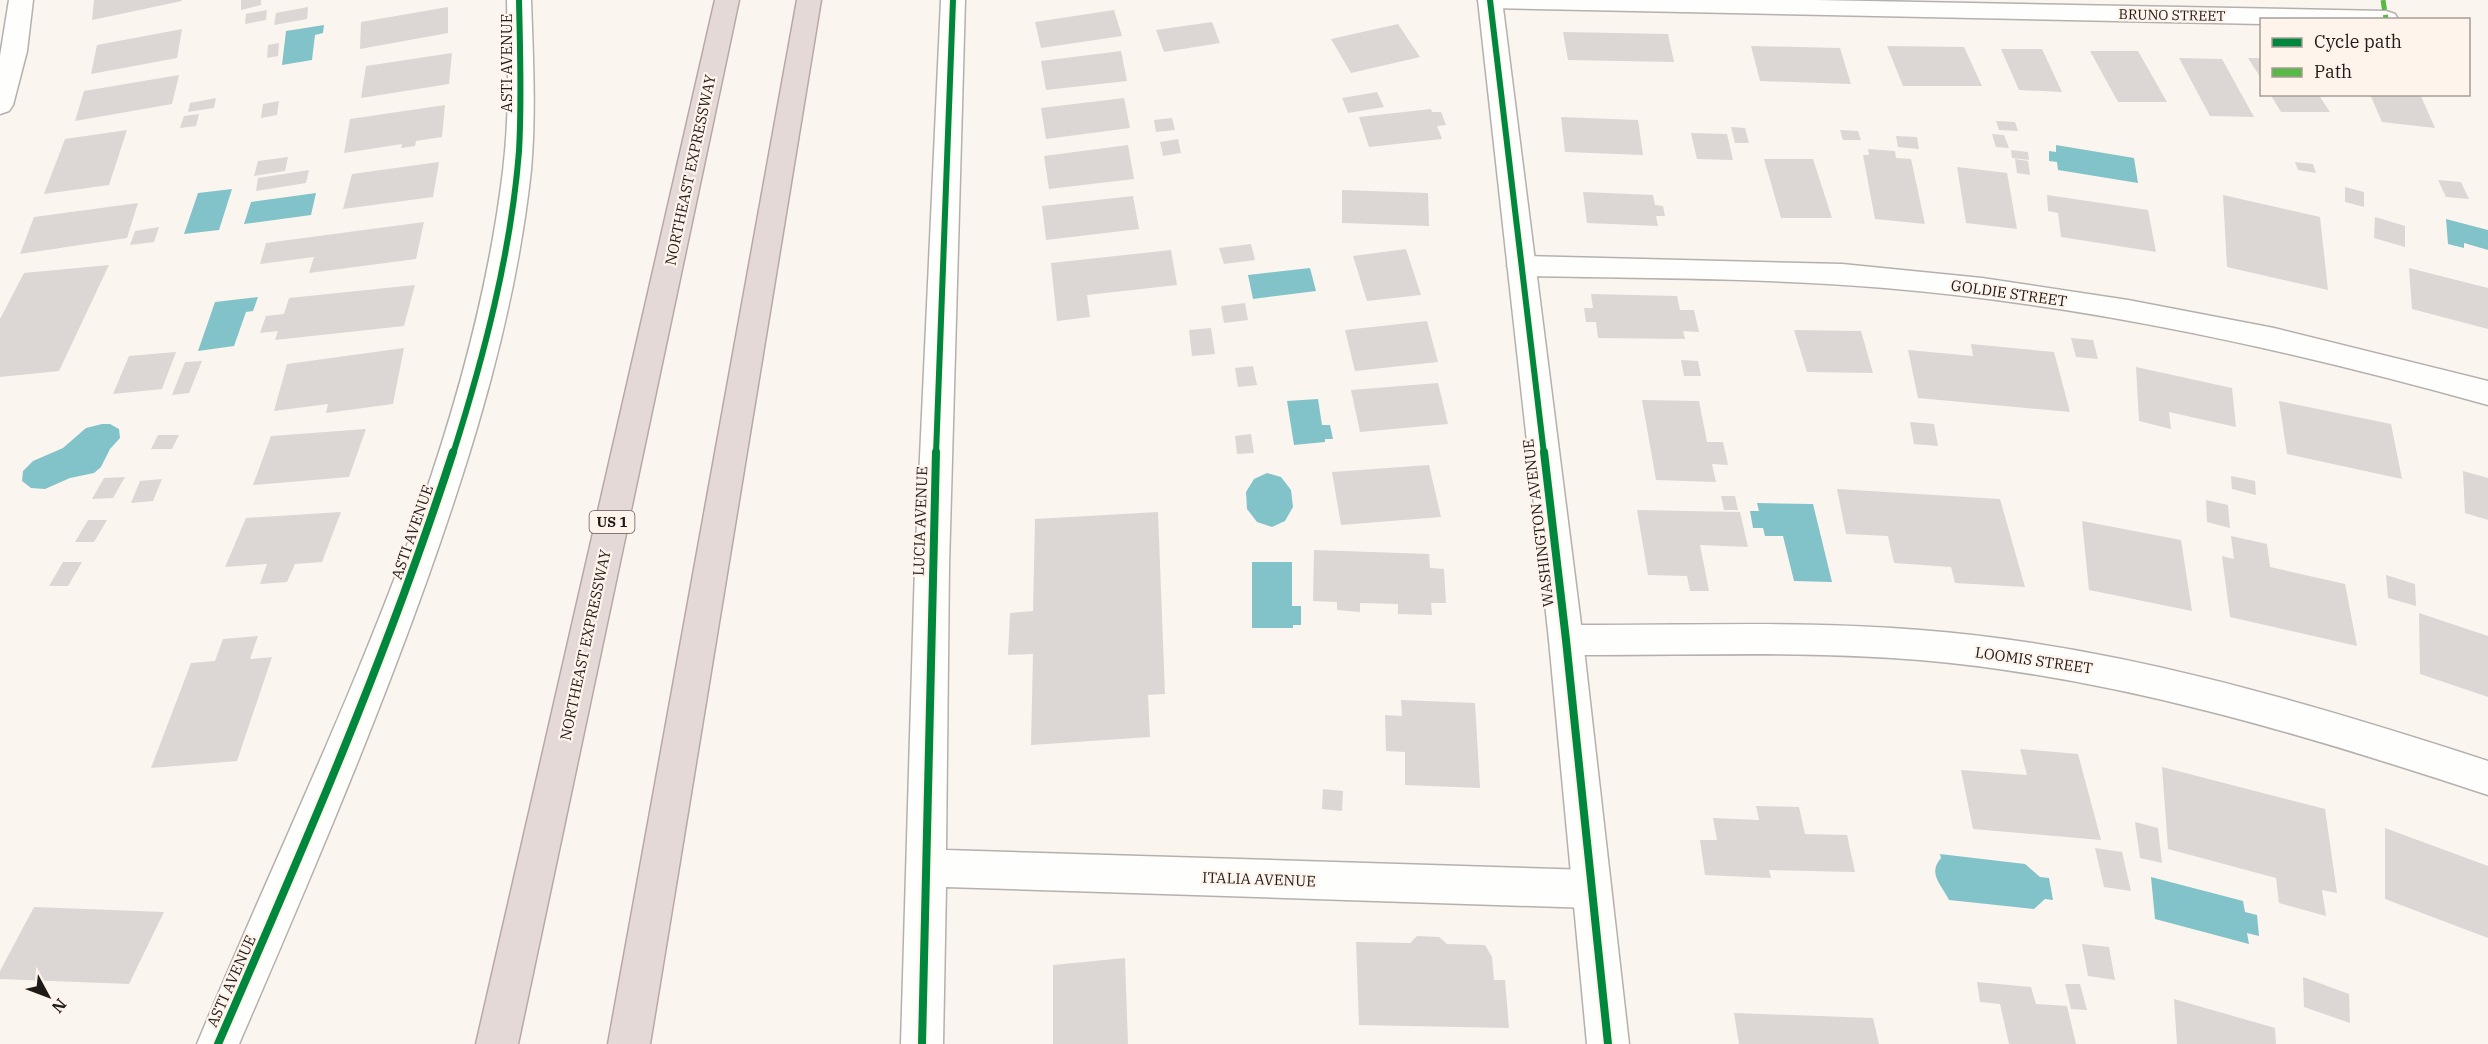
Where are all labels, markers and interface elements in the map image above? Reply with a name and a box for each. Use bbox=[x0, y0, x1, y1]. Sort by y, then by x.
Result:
street label: BRUNO STREET bbox=[2118, 5, 2226, 25]
street label: ASTI AVENUE bbox=[497, 14, 516, 112]
legend bbox=[2260, 18, 2470, 96]
text: Cycle path bbox=[2314, 30, 2402, 53]
text: Path bbox=[2314, 60, 2352, 83]
street label: NORTHEAST EXPRESSWAY bbox=[660, 72, 720, 267]
street label: GOLDIE STREET bbox=[1950, 275, 2069, 311]
street label: WASHINGTON AVENUE bbox=[1518, 438, 1558, 608]
street label: LUCIA AVENUE bbox=[909, 466, 931, 576]
street label: ASTI AVENUE bbox=[387, 482, 437, 582]
road number: US 1 bbox=[590, 511, 634, 533]
street label: NORTHEAST EXPRESSWAY bbox=[555, 547, 615, 742]
street label: LOOMIS STREET bbox=[1974, 642, 2094, 678]
street label: ITALIA AVENUE bbox=[1202, 868, 1316, 890]
street label: ASTI AVENUE bbox=[202, 932, 260, 1030]
north arrow bbox=[18, 966, 78, 1026]
text: N bbox=[48, 995, 71, 1017]

